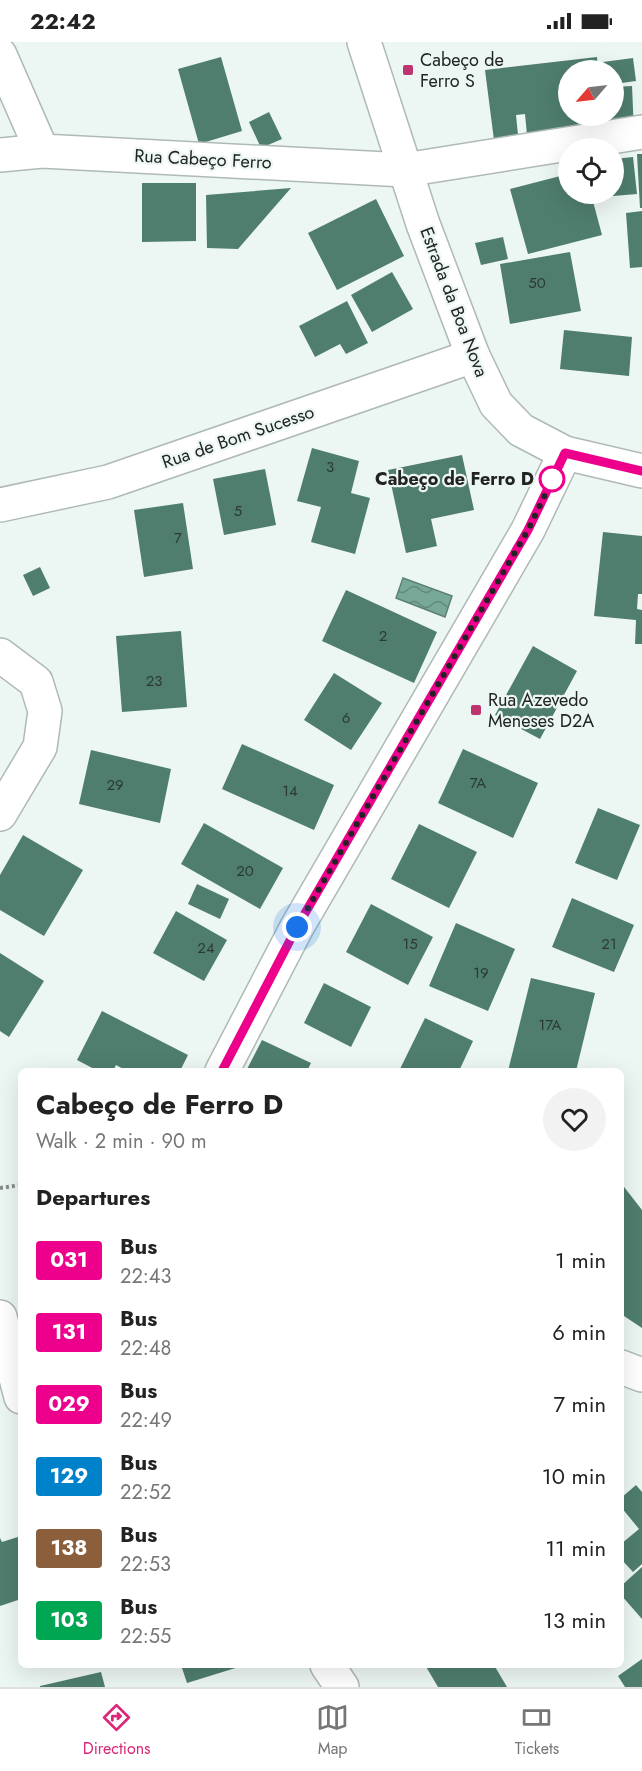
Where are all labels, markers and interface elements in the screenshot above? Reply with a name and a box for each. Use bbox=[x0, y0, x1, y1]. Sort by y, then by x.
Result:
text: 22:42 bbox=[30, 5, 96, 37]
place label: Cabeço de Ferro S bbox=[420, 47, 504, 94]
north arrow bbox=[558, 60, 624, 126]
map controls bbox=[558, 60, 624, 204]
marker: Cabeço de Ferro S bbox=[401, 63, 415, 77]
button: locate bbox=[558, 138, 624, 204]
street label: Rua Cabeço Ferro bbox=[134, 142, 273, 176]
street label: Estrada da Boa Nova bbox=[413, 223, 495, 381]
house number: 50 bbox=[528, 272, 546, 294]
street label: Rua de Bom Sucesso bbox=[158, 399, 318, 475]
house number: 3 bbox=[326, 456, 334, 478]
place label: Cabeço de Ferro D bbox=[375, 466, 534, 492]
marker: Cabeço de Ferro D bbox=[539, 466, 565, 492]
house number: 5 bbox=[234, 500, 242, 522]
house number: 7 bbox=[174, 527, 182, 549]
house number: 2 bbox=[379, 625, 387, 647]
house number: 23 bbox=[146, 670, 162, 692]
place label: Rua Azevedo Meneses D2A bbox=[488, 687, 594, 734]
marker: Rua Azevedo Meneses D2A bbox=[469, 703, 483, 717]
house number: 6 bbox=[342, 707, 350, 729]
house number: 7A bbox=[470, 772, 486, 794]
house number: 29 bbox=[106, 774, 124, 796]
house number: 14 bbox=[282, 780, 298, 802]
house number: 20 bbox=[236, 860, 254, 882]
your location bbox=[282, 912, 312, 942]
house number: 15 bbox=[402, 933, 418, 955]
house number: 21 bbox=[601, 933, 617, 955]
house number: 24 bbox=[197, 937, 215, 959]
house number: 19 bbox=[473, 962, 489, 984]
house number: 17A bbox=[538, 1014, 562, 1036]
text: Cabeço de Ferro D bbox=[36, 1084, 283, 1125]
button: heart bbox=[543, 1088, 606, 1151]
text: Walk · 2 min · 90 m bbox=[36, 1127, 207, 1156]
text: Departures bbox=[36, 1181, 150, 1213]
text: Bus bbox=[120, 1230, 157, 1262]
text: 1 min bbox=[555, 1244, 606, 1276]
text: 031 bbox=[50, 1245, 88, 1275]
text: 22:43 bbox=[120, 1262, 171, 1291]
text: Bus bbox=[120, 1302, 157, 1334]
text: 6 min bbox=[552, 1316, 606, 1348]
text: 131 bbox=[52, 1317, 86, 1347]
text: 22:48 bbox=[120, 1334, 171, 1363]
text: Bus bbox=[120, 1374, 157, 1406]
text: 7 min bbox=[553, 1388, 606, 1420]
text: 029 bbox=[48, 1389, 90, 1419]
text: 22:49 bbox=[120, 1406, 172, 1435]
text: Bus bbox=[120, 1446, 157, 1478]
text: 10 min bbox=[542, 1460, 606, 1492]
text: 129 bbox=[50, 1461, 88, 1491]
text: 22:52 bbox=[120, 1478, 171, 1507]
text: Bus bbox=[120, 1518, 157, 1550]
text: 11 min bbox=[545, 1532, 606, 1564]
text: 138 bbox=[51, 1533, 87, 1563]
text: 22:53 bbox=[120, 1550, 171, 1579]
text: Bus bbox=[120, 1590, 157, 1622]
text: 13 min bbox=[543, 1604, 606, 1636]
text: 103 bbox=[50, 1605, 88, 1635]
text: 22:55 bbox=[120, 1622, 171, 1651]
tab: Directions bbox=[83, 1701, 151, 1760]
tab: Map bbox=[316, 1701, 349, 1760]
tab: Tickets bbox=[515, 1701, 559, 1760]

